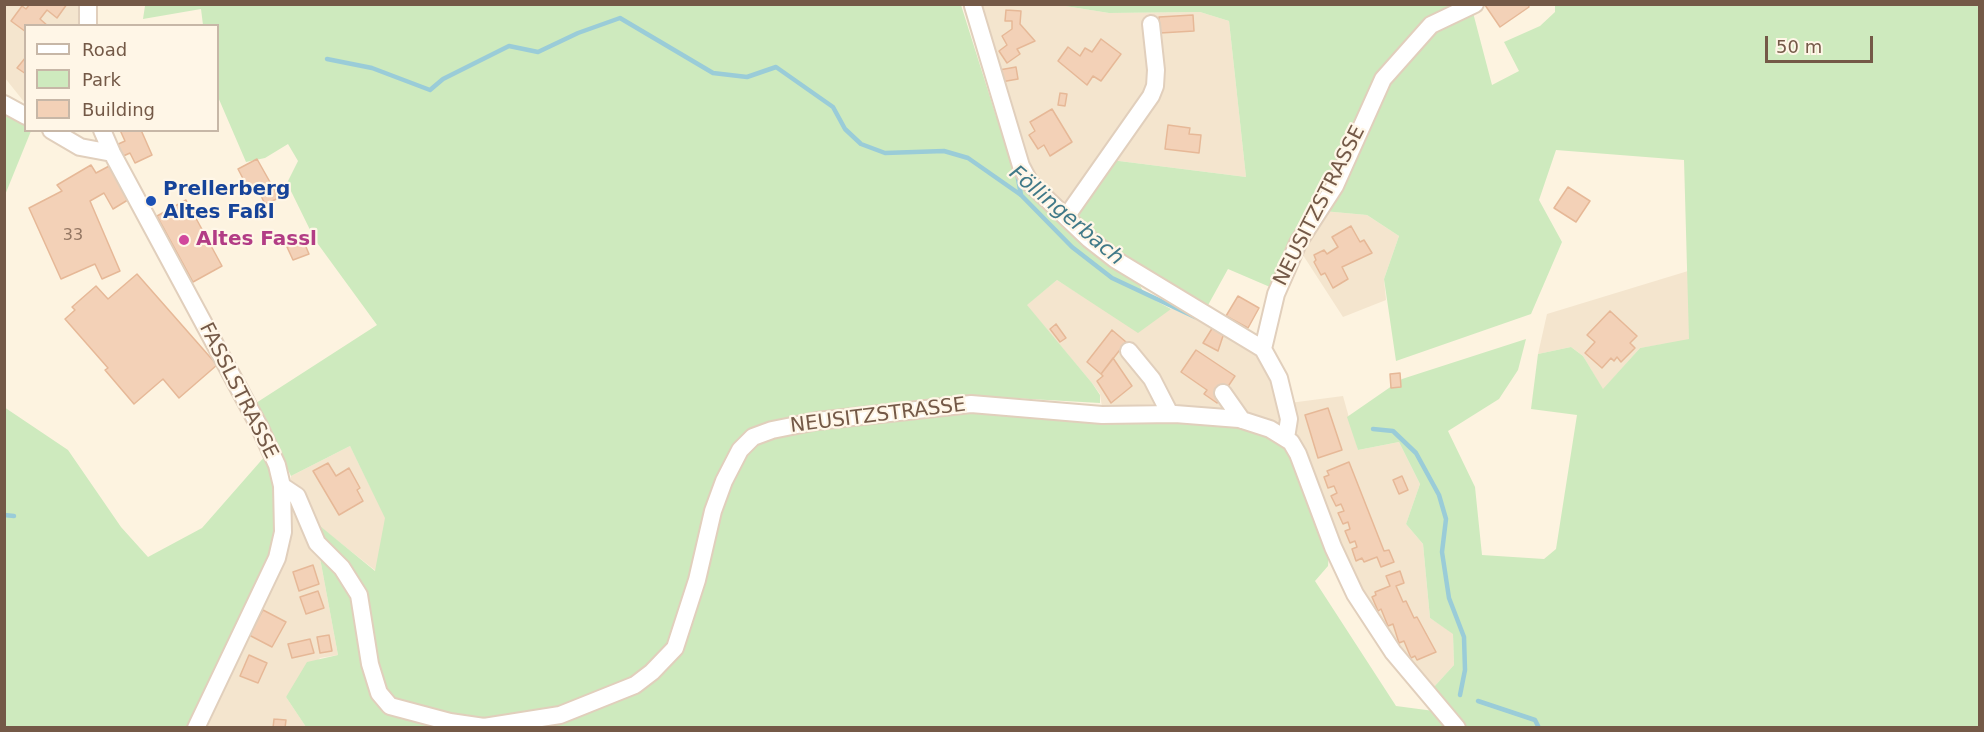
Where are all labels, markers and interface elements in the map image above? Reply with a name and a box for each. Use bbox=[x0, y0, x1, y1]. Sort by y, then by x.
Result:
legend bbox=[24, 24, 219, 132]
scale bar bbox=[1768, 24, 1876, 62]
text: 50 m bbox=[1776, 36, 1822, 57]
text: Road bbox=[82, 39, 127, 60]
text: Park bbox=[82, 69, 121, 90]
text: Building bbox=[82, 99, 155, 120]
street label: NEUSITZSTRASSE bbox=[1269, 122, 1371, 290]
water label: Föllingerbach bbox=[1004, 161, 1128, 271]
place label: Prellerberg Altes Faßl bbox=[163, 178, 290, 225]
marker: Prellerberg Altes Faßl bbox=[144, 194, 158, 208]
house number: 33 bbox=[63, 226, 83, 246]
place label: Altes Fassl bbox=[196, 228, 317, 252]
marker: Altes Fassl bbox=[177, 233, 191, 247]
street label: FASSLSTRASSE bbox=[193, 319, 283, 463]
street label: NEUSITZSTRASSE bbox=[789, 393, 967, 439]

